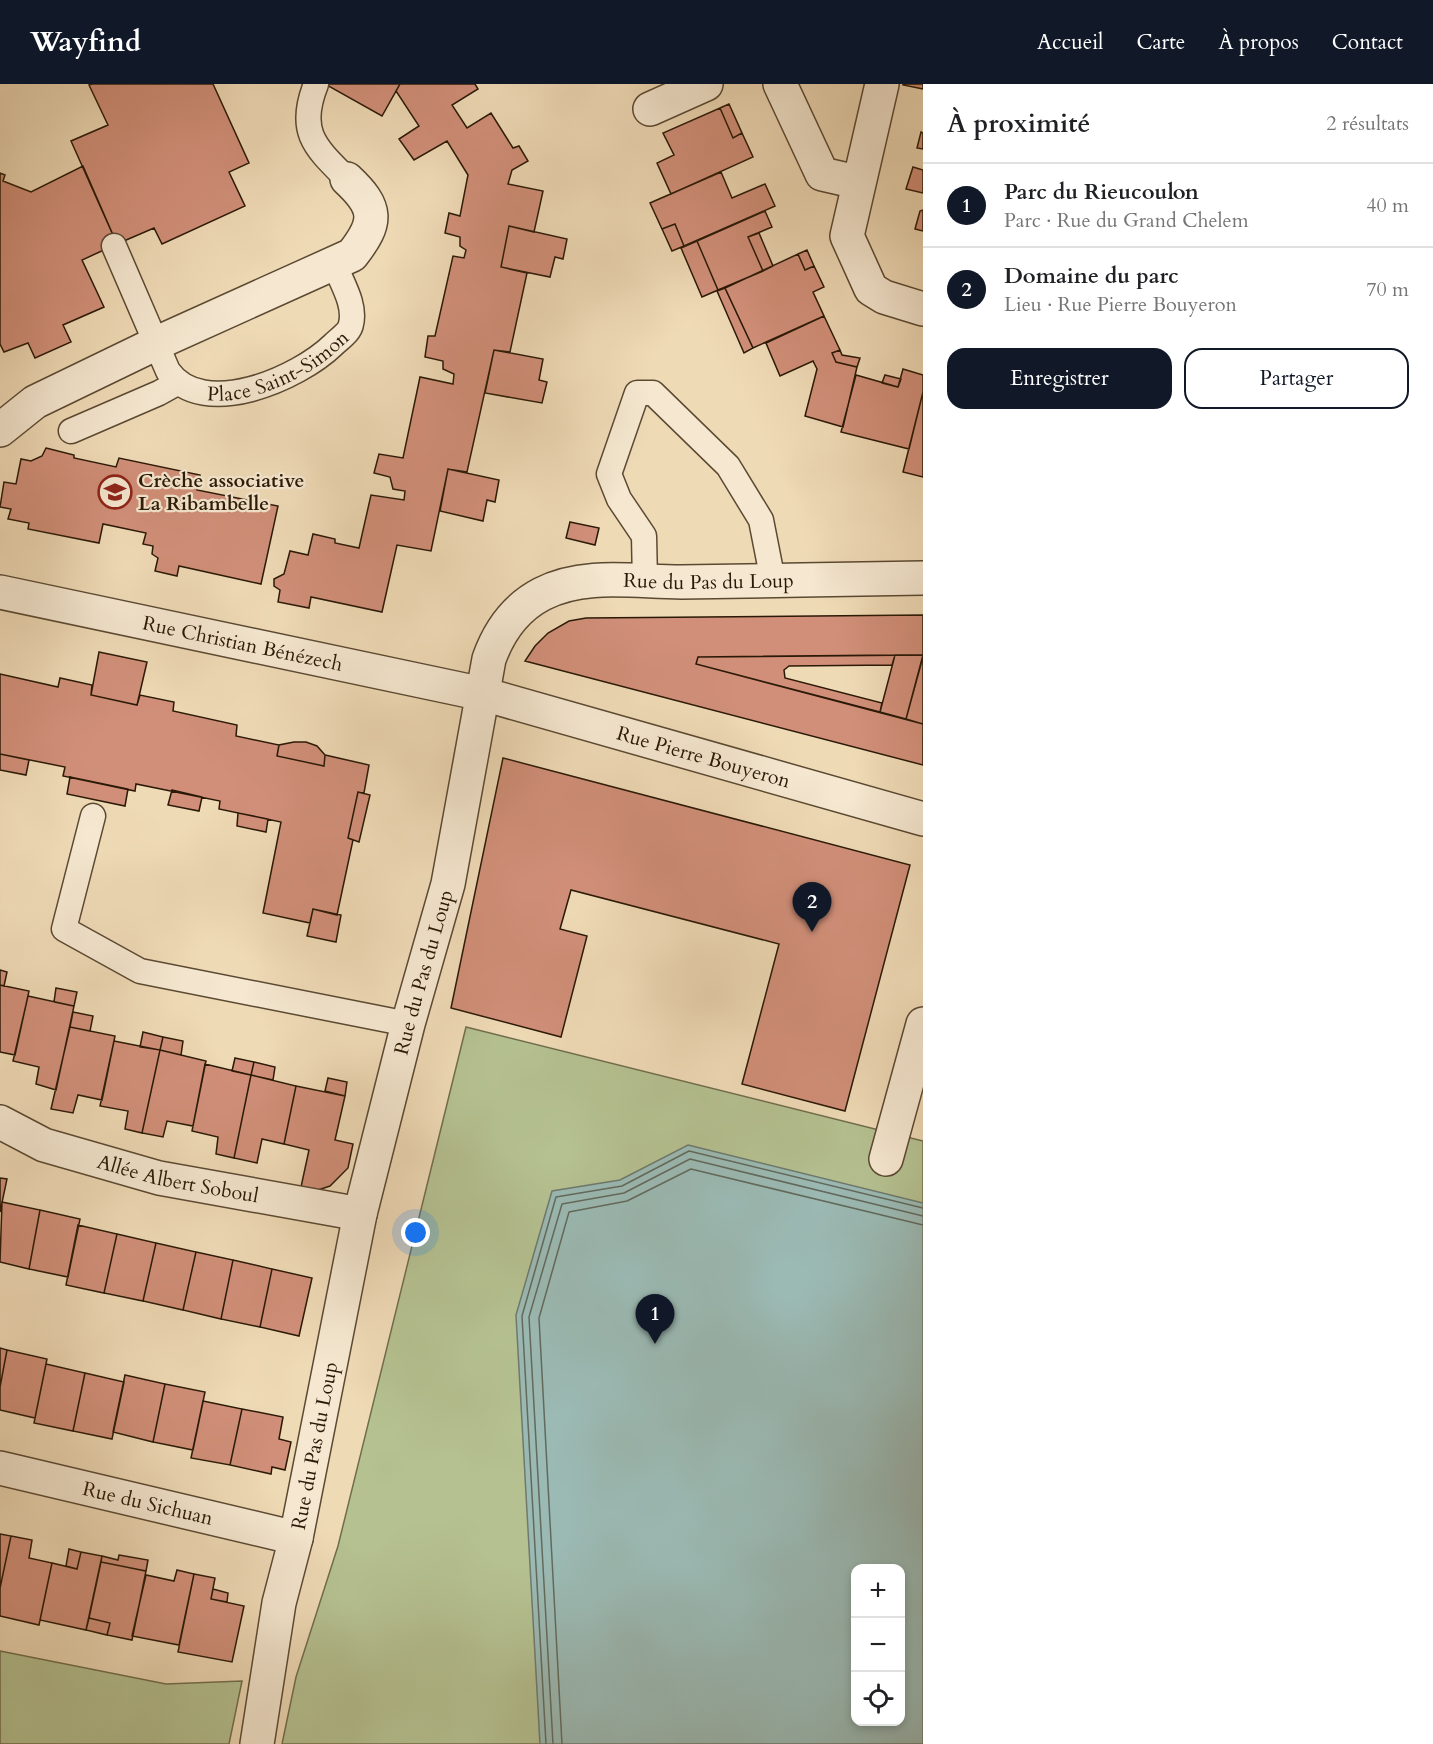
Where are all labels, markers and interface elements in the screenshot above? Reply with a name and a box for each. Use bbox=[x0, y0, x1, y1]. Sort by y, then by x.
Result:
text: Wayfind bbox=[30, 23, 141, 61]
text: Accueil bbox=[1037, 28, 1103, 57]
text: Carte bbox=[1136, 28, 1185, 57]
text: À propos bbox=[1218, 28, 1299, 57]
text: Contact bbox=[1332, 28, 1403, 57]
text: À proximité bbox=[947, 106, 1090, 141]
text: 2 résultats bbox=[1326, 110, 1409, 137]
text: Parc du Rieucoulon bbox=[1004, 177, 1199, 207]
text: 1 bbox=[961, 192, 972, 219]
text: 40 m bbox=[1366, 192, 1409, 219]
text: Parc · Rue du Grand Chelem bbox=[1004, 207, 1249, 234]
text: Domaine du parc bbox=[1004, 261, 1179, 291]
text: 2 bbox=[961, 276, 972, 303]
text: 70 m bbox=[1366, 276, 1409, 303]
text: Lieu · Rue Pierre Bouyeron bbox=[1004, 291, 1237, 318]
street label: Place Saint-Simon bbox=[206, 324, 355, 408]
button: Enregistrer bbox=[947, 348, 1172, 409]
button: Partager bbox=[1184, 348, 1409, 409]
place label: Crèche associative La Ribambelle bbox=[138, 467, 304, 517]
school or university icon: Crèche associative La Ribambelle bbox=[97, 474, 133, 510]
street label: Rue du Pas du Loup bbox=[623, 567, 794, 596]
street label: Rue Christian Bénézech bbox=[140, 609, 345, 678]
street label: Rue Pierre Bouyeron bbox=[613, 720, 794, 795]
pin: 2 bbox=[792, 882, 832, 932]
street label: Rue du Pas du Loup bbox=[388, 887, 460, 1058]
street label: Allée Albert Soboul bbox=[94, 1148, 261, 1210]
your location bbox=[401, 1218, 430, 1247]
pin: 1 bbox=[636, 1294, 674, 1344]
street label: Rue du Pas du Loup bbox=[285, 1360, 344, 1532]
street label: Rue du Sichuan bbox=[80, 1475, 216, 1532]
map controls bbox=[851, 1564, 905, 1726]
button: + bbox=[851, 1564, 905, 1618]
button: − bbox=[851, 1618, 905, 1672]
button: locate bbox=[851, 1672, 905, 1726]

